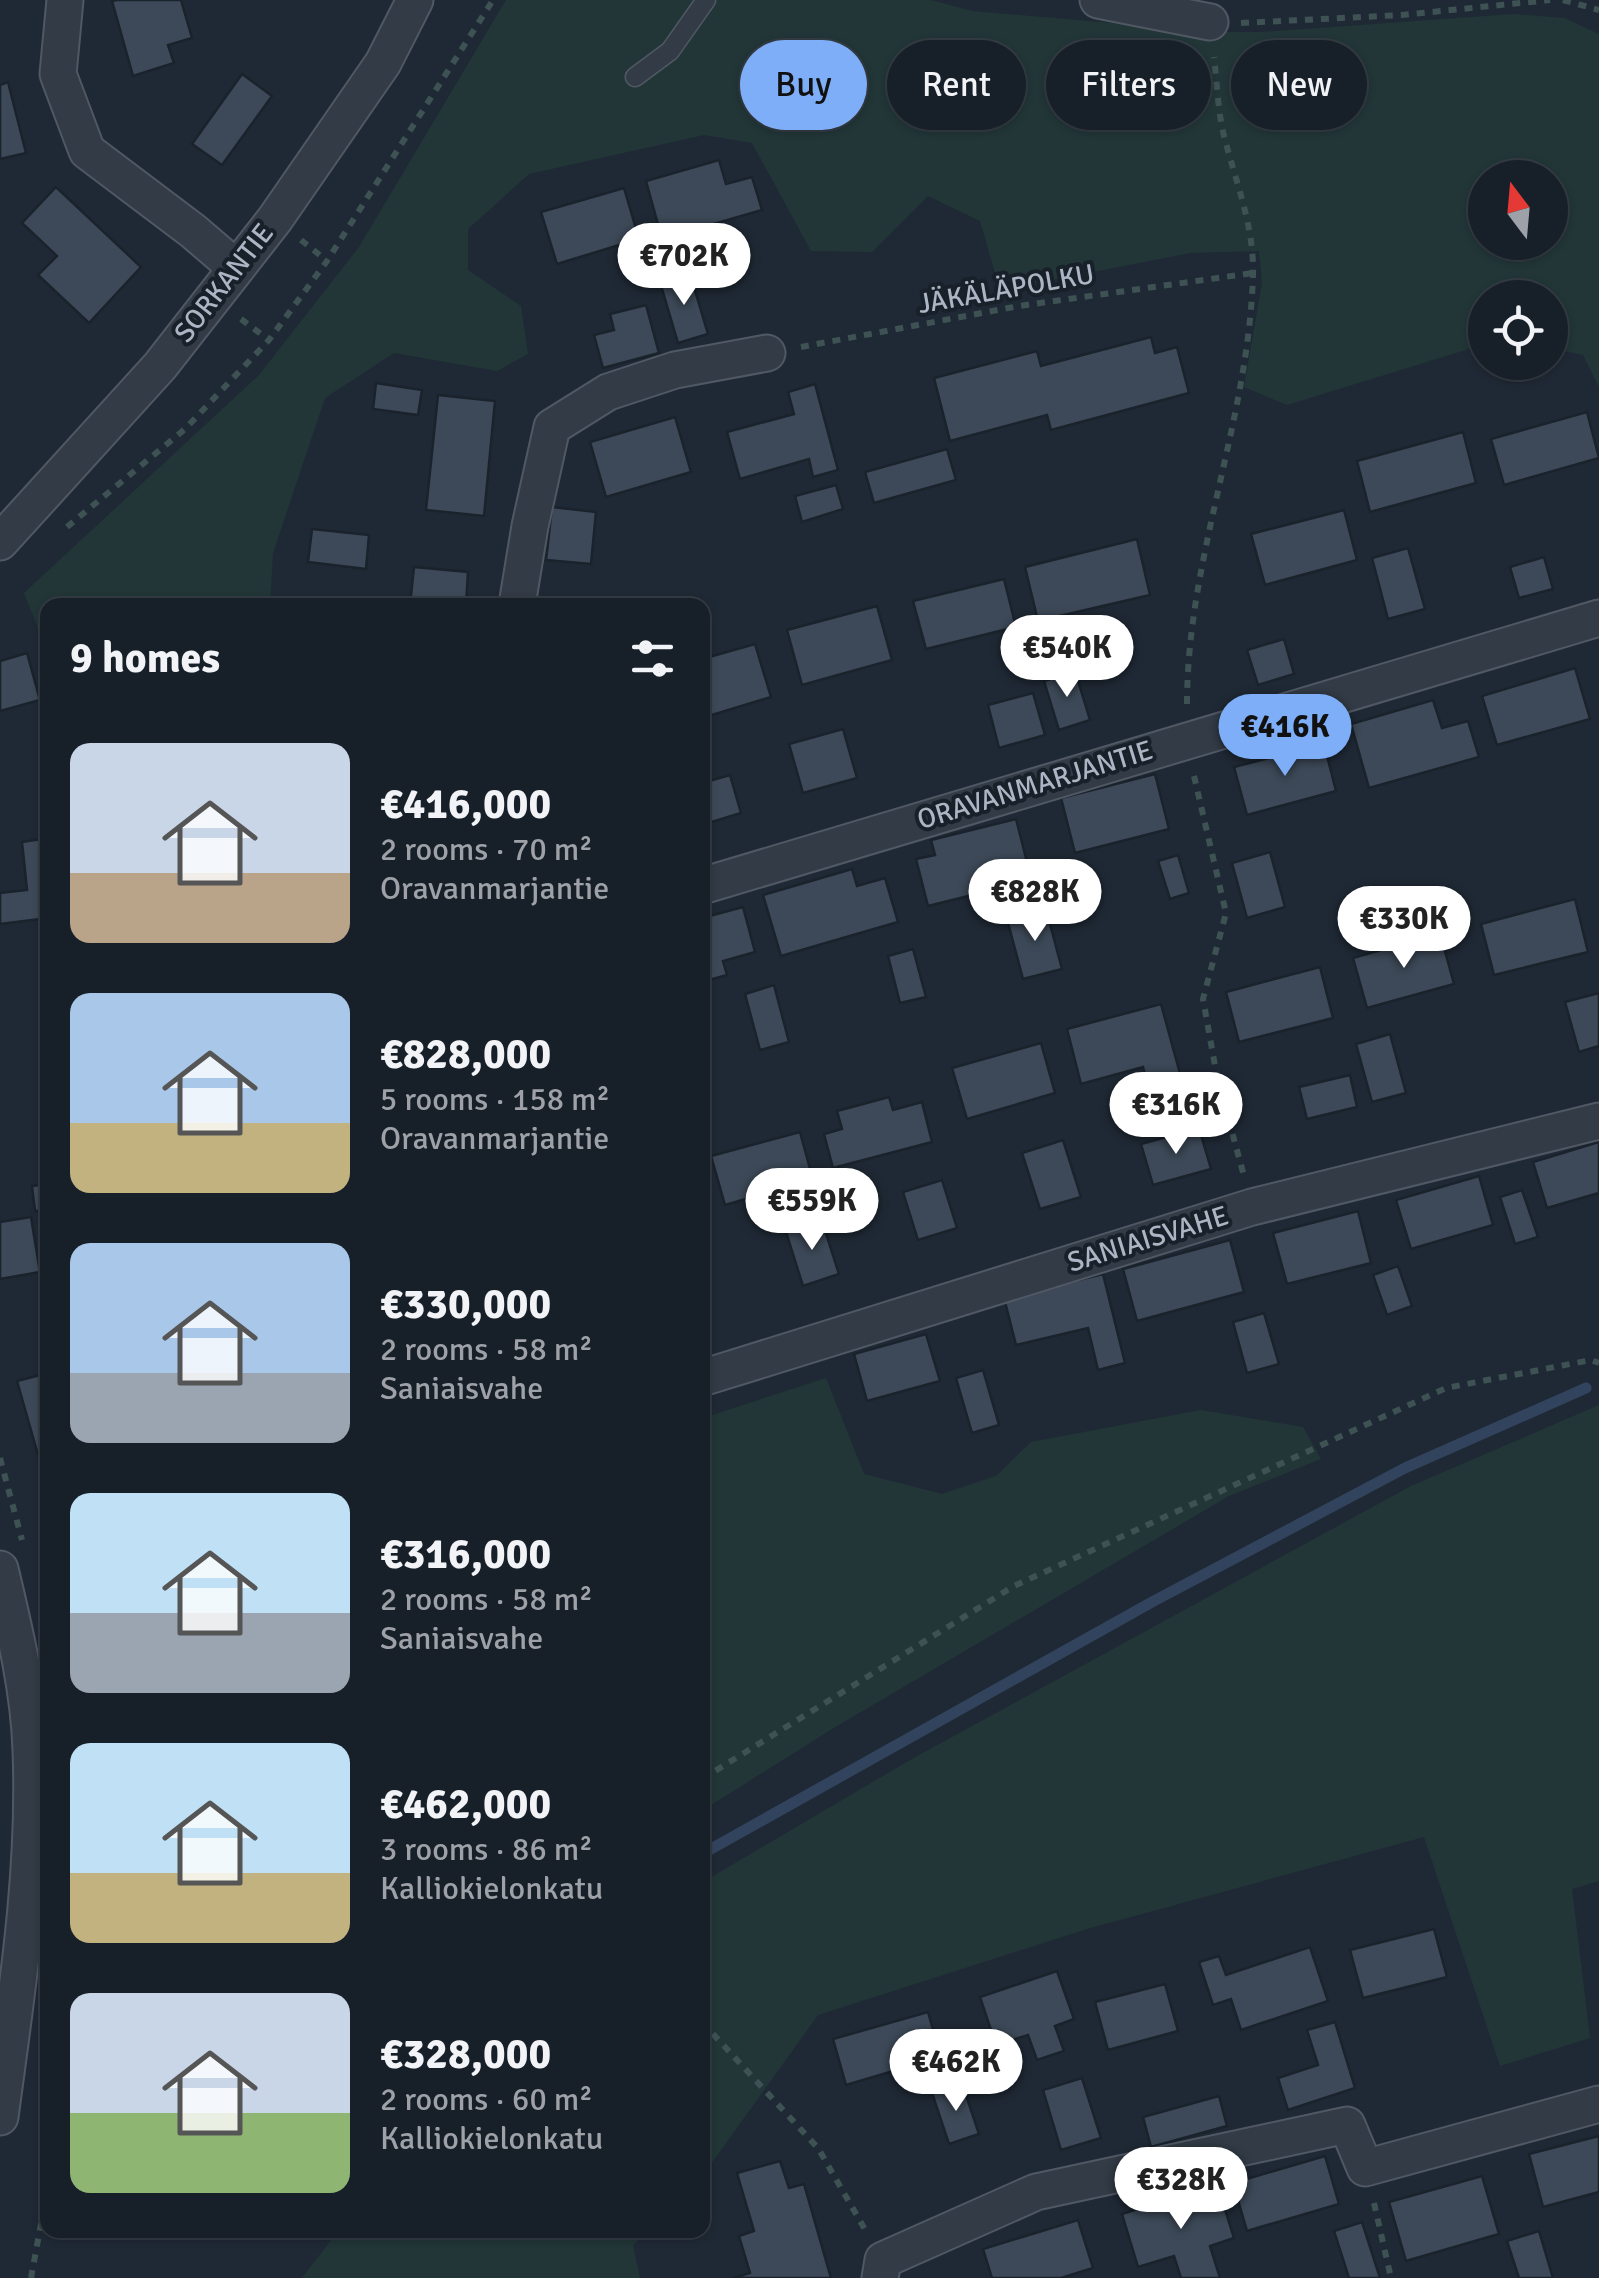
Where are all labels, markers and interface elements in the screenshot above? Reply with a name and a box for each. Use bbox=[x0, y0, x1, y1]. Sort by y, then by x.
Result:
chip: Buy bbox=[740, 40, 867, 130]
chip: Rent bbox=[887, 40, 1026, 130]
chip: Filters bbox=[1046, 40, 1211, 130]
chip: New bbox=[1231, 40, 1367, 130]
north arrow bbox=[1468, 160, 1568, 260]
map controls bbox=[1468, 160, 1568, 380]
street label: SORKANTIE bbox=[167, 217, 281, 349]
pin: €702K bbox=[614, 223, 754, 308]
text: €702K bbox=[640, 236, 728, 275]
street label: JÄKÄLÄPOLKU bbox=[915, 257, 1097, 321]
button: locate bbox=[1468, 280, 1568, 380]
pin: €540K bbox=[997, 615, 1137, 700]
text: €540K bbox=[1023, 628, 1111, 667]
icon: filters bbox=[625, 631, 680, 686]
text: 9 homes bbox=[70, 633, 220, 684]
pin: €416K bbox=[1215, 694, 1355, 779]
text: €416K bbox=[1241, 707, 1329, 746]
street label: ORAVANMARJANTIE bbox=[913, 733, 1157, 837]
text: €416,000 bbox=[380, 779, 551, 830]
icon: home bbox=[150, 783, 270, 903]
text: 2 rooms · 70 m² bbox=[380, 830, 593, 869]
pin: €828K bbox=[965, 859, 1105, 944]
text: Oravanmarjantie bbox=[380, 869, 609, 908]
text: €828K bbox=[991, 872, 1079, 911]
pin: €330K bbox=[1334, 886, 1474, 971]
text: €330K bbox=[1360, 899, 1448, 938]
text: €828,000 bbox=[380, 1029, 551, 1080]
icon: home bbox=[150, 1033, 270, 1153]
pin: €316K bbox=[1106, 1072, 1246, 1157]
text: 5 rooms · 158 m² bbox=[380, 1080, 610, 1119]
text: €316K bbox=[1132, 1085, 1220, 1124]
text: Oravanmarjantie bbox=[380, 1119, 609, 1158]
pin: €559K bbox=[742, 1168, 882, 1253]
text: €559K bbox=[768, 1181, 856, 1220]
street label: SANIAISVAHE bbox=[1063, 1198, 1233, 1280]
text: €330,000 bbox=[380, 1279, 551, 1330]
icon: home bbox=[150, 1283, 270, 1403]
text: 2 rooms · 58 m² bbox=[380, 1330, 593, 1369]
text: Saniaisvahe bbox=[380, 1369, 543, 1408]
text: €316,000 bbox=[380, 1529, 551, 1580]
icon: home bbox=[150, 1533, 270, 1653]
text: 2 rooms · 58 m² bbox=[380, 1580, 593, 1619]
text: Saniaisvahe bbox=[380, 1619, 543, 1658]
text: €462,000 bbox=[380, 1779, 551, 1830]
icon: home bbox=[150, 1783, 270, 1903]
text: 3 rooms · 86 m² bbox=[380, 1830, 593, 1869]
text: Kalliokielonkatu bbox=[380, 1869, 603, 1908]
text: €328,000 bbox=[380, 2029, 551, 2080]
pin: €462K bbox=[886, 2029, 1026, 2114]
icon: home bbox=[150, 2033, 270, 2153]
text: €462K bbox=[912, 2042, 1000, 2081]
text: 2 rooms · 60 m² bbox=[380, 2080, 593, 2119]
text: Kalliokielonkatu bbox=[380, 2119, 603, 2158]
pin: €328K bbox=[1111, 2147, 1251, 2232]
text: €328K bbox=[1137, 2160, 1225, 2199]

